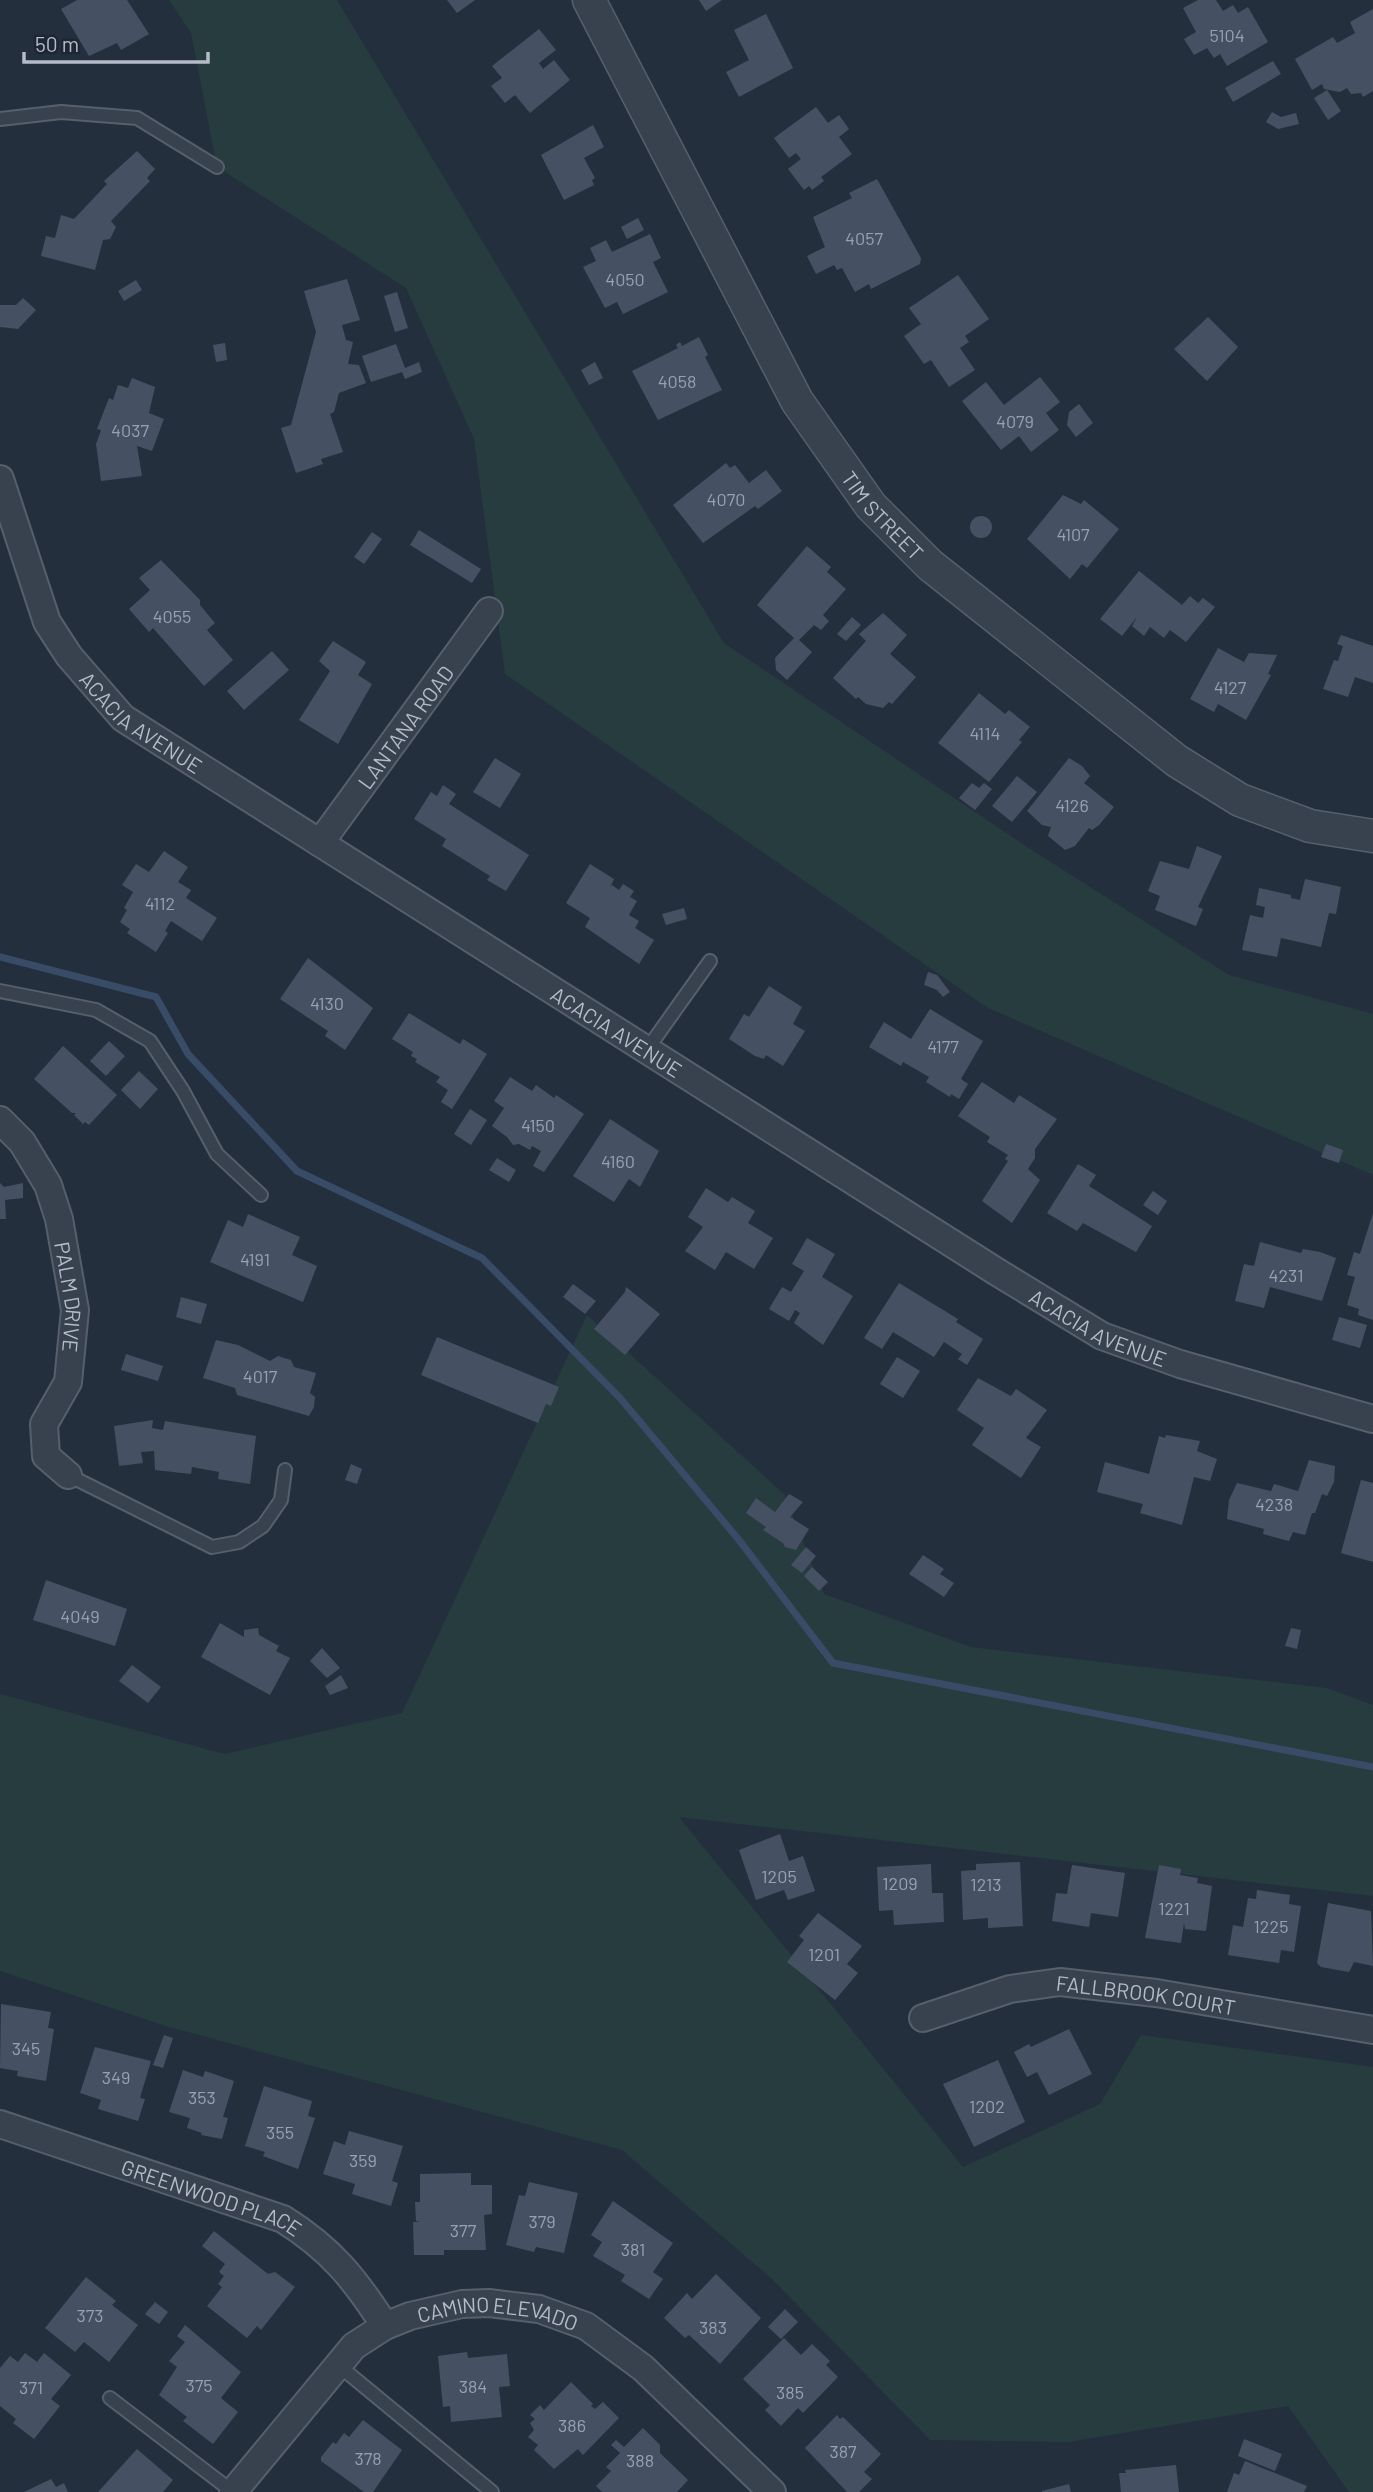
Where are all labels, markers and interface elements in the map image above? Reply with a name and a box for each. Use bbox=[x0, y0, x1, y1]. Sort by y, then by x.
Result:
scale bar bbox=[24, 21, 208, 65]
house number: 5104 bbox=[1209, 24, 1245, 46]
text: 50 m bbox=[35, 31, 79, 56]
house number: 4057 bbox=[845, 227, 883, 249]
house number: 4050 bbox=[605, 268, 645, 290]
house number: 4058 bbox=[658, 370, 696, 392]
house number: 4079 bbox=[996, 410, 1034, 432]
house number: 4037 bbox=[111, 419, 149, 441]
street label: TIM STREET bbox=[837, 466, 929, 564]
house number: 4070 bbox=[707, 488, 745, 510]
house number: 4107 bbox=[1056, 523, 1090, 545]
house number: 4055 bbox=[153, 605, 191, 627]
street label: LANTANA ROAD bbox=[352, 660, 458, 793]
street label: ACACIA AVENUE bbox=[75, 666, 207, 778]
house number: 4127 bbox=[1214, 676, 1247, 698]
house number: 4114 bbox=[970, 722, 1000, 744]
house number: 4126 bbox=[1055, 794, 1089, 816]
house number: 4112 bbox=[145, 892, 175, 914]
street label: ACACIA AVENUE bbox=[547, 980, 687, 1082]
house number: 4130 bbox=[310, 992, 344, 1014]
house number: 4177 bbox=[927, 1035, 959, 1057]
house number: 4150 bbox=[521, 1114, 555, 1136]
house number: 4160 bbox=[601, 1150, 635, 1172]
street label: PALM DRIVE bbox=[51, 1239, 88, 1353]
house number: 4191 bbox=[240, 1248, 270, 1270]
house number: 4231 bbox=[1269, 1264, 1303, 1286]
street label: ACACIA AVENUE bbox=[1025, 1283, 1170, 1371]
house number: 4017 bbox=[243, 1365, 278, 1387]
house number: 4238 bbox=[1255, 1493, 1293, 1515]
house number: 4049 bbox=[60, 1605, 100, 1627]
house number: 1205 bbox=[761, 1865, 797, 1887]
house number: 1209 bbox=[882, 1872, 918, 1894]
house number: 1213 bbox=[970, 1873, 1002, 1895]
house number: 1221 bbox=[1158, 1897, 1190, 1919]
house number: 1225 bbox=[1254, 1915, 1288, 1937]
house number: 1201 bbox=[808, 1943, 840, 1965]
street label: FALLBROOK COURT bbox=[1055, 1969, 1238, 2019]
house number: 345 bbox=[12, 2037, 40, 2059]
house number: 349 bbox=[102, 2066, 130, 2088]
house number: 353 bbox=[188, 2086, 216, 2108]
house number: 1202 bbox=[969, 2095, 1005, 2117]
house number: 355 bbox=[266, 2121, 294, 2143]
house number: 359 bbox=[349, 2149, 377, 2171]
street label: GREENWOOD PLACE bbox=[118, 2153, 307, 2241]
house number: 379 bbox=[528, 2210, 556, 2232]
house number: 377 bbox=[450, 2219, 477, 2241]
house number: 381 bbox=[621, 2238, 645, 2260]
street label: CAMINO ELEVADO bbox=[414, 2290, 582, 2335]
house number: 373 bbox=[76, 2304, 104, 2326]
house number: 383 bbox=[699, 2316, 727, 2338]
house number: 375 bbox=[185, 2374, 213, 2396]
house number: 384 bbox=[459, 2375, 487, 2397]
house number: 371 bbox=[19, 2376, 43, 2398]
house number: 385 bbox=[776, 2381, 804, 2403]
house number: 386 bbox=[558, 2414, 586, 2436]
house number: 387 bbox=[829, 2440, 857, 2462]
house number: 378 bbox=[354, 2447, 382, 2469]
house number: 388 bbox=[626, 2449, 654, 2471]

